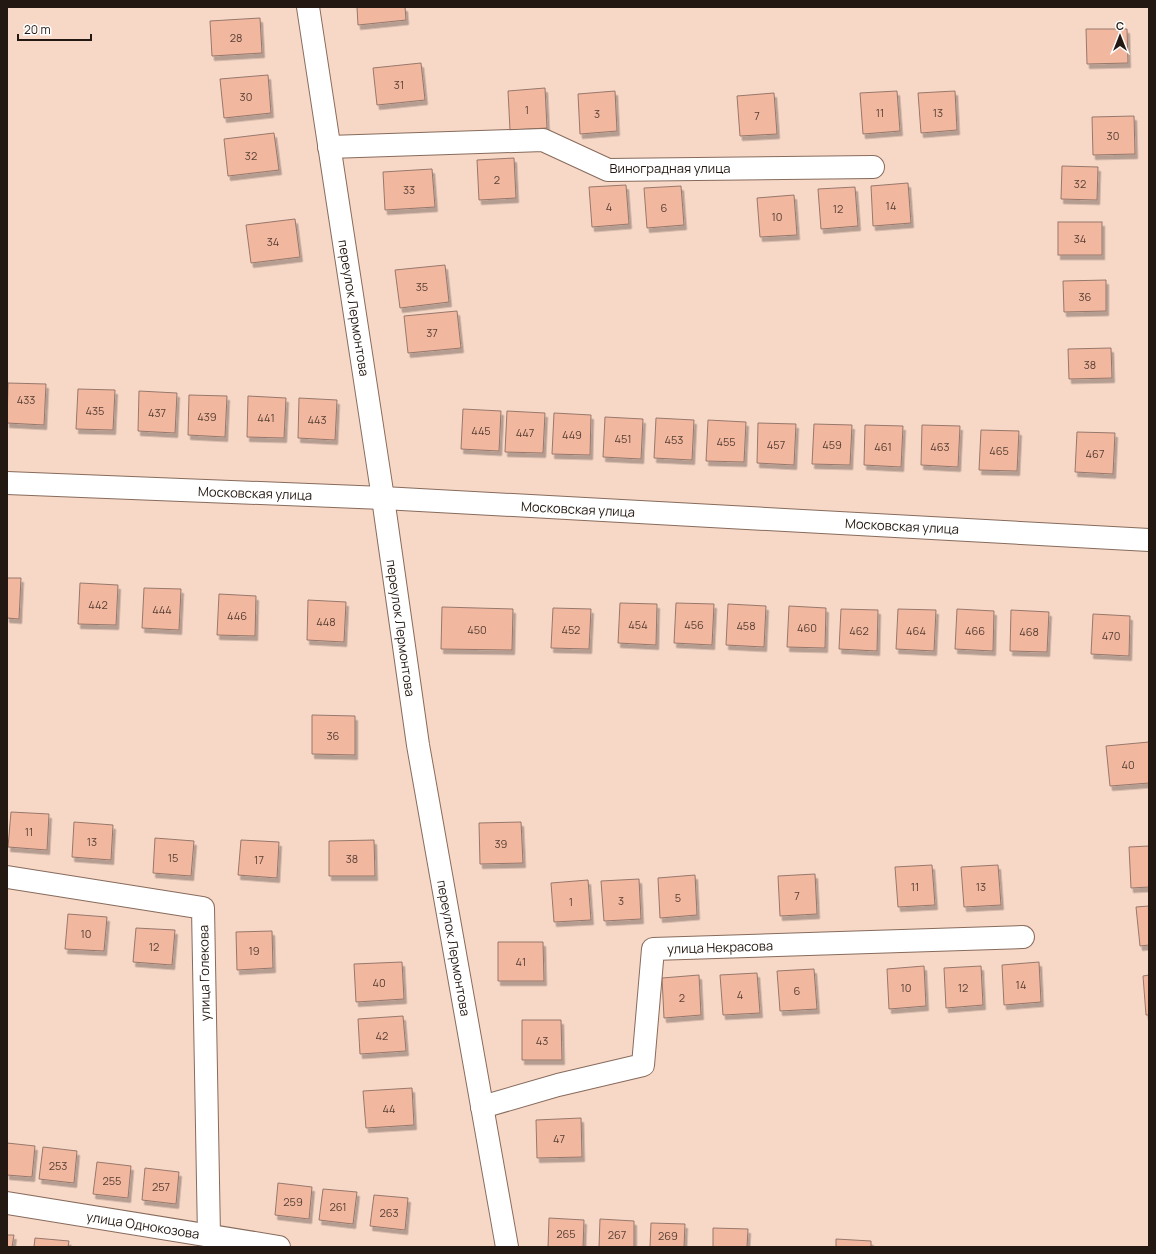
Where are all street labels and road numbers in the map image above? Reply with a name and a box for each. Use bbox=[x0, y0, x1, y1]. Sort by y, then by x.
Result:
street label: Виноградная улица bbox=[610, 159, 730, 177]
street label: переулок Лермонтова bbox=[334, 238, 374, 378]
street label: Московская улица bbox=[198, 482, 312, 504]
street label: Московская улица bbox=[521, 497, 635, 521]
street label: Московская улица bbox=[845, 514, 959, 538]
street label: переулок Лермонтова bbox=[382, 558, 420, 698]
street label: переулок Лермонтова bbox=[433, 878, 475, 1018]
street label: улица Голекова bbox=[194, 925, 214, 1021]
street label: улица Некрасова bbox=[667, 936, 773, 958]
street label: улица Однокозова bbox=[85, 1207, 201, 1243]

